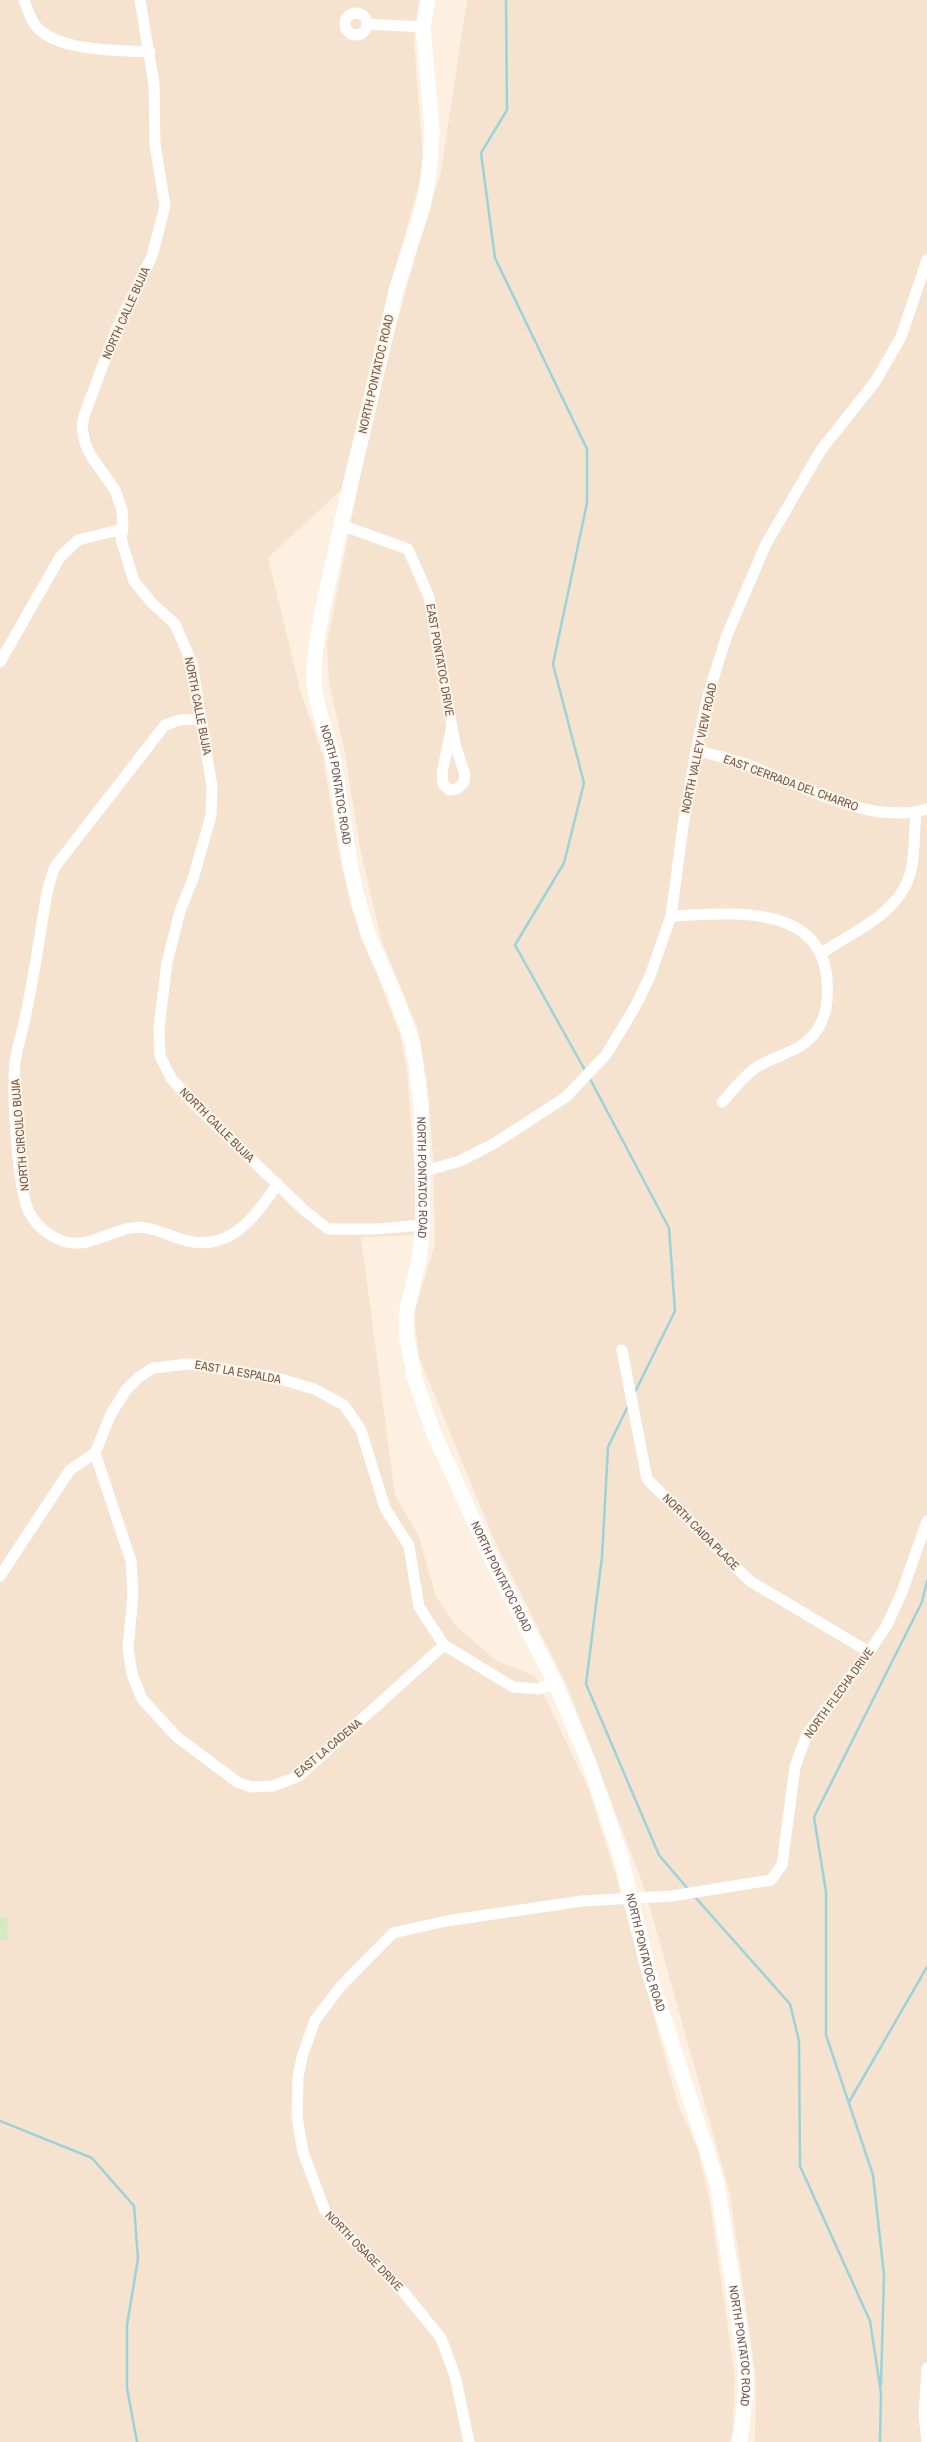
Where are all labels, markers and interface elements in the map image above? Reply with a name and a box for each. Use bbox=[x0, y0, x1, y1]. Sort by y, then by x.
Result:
street label: NORTH CALLE BUJIA bbox=[98, 264, 154, 362]
street label: NORTH PONTATOC ROAD bbox=[355, 313, 397, 435]
street label: EAST PONTATOC DRIVE bbox=[422, 602, 458, 718]
street label: NORTH CALLE BUJIA bbox=[181, 656, 215, 757]
street label: NORTH VALLEY VIEW ROAD bbox=[677, 681, 721, 815]
street label: NORTH PONTATOC ROAD bbox=[316, 723, 355, 846]
street label: EAST CERRADA DEL CHARRO bbox=[721, 751, 861, 815]
street label: NORTH CIRCULO BUJIA bbox=[7, 1078, 33, 1192]
street label: NORTH CALLE BUJIA bbox=[176, 1084, 258, 1166]
street label: NORTH PONTATOC ROAD bbox=[413, 1116, 431, 1239]
street label: EAST LA ESPALDA bbox=[194, 1357, 283, 1388]
street label: NORTH CAIDA PLACE bbox=[659, 1490, 743, 1574]
street label: NORTH PONTATOC ROAD bbox=[467, 1519, 536, 1635]
street label: NORTH FLECHA DRIVE bbox=[801, 1644, 877, 1742]
street label: EAST LA CADENA bbox=[291, 1715, 365, 1781]
street label: NORTH PONTATOC ROAD bbox=[622, 1892, 669, 2014]
street label: NORTH OSAGE DRIVE bbox=[322, 2208, 406, 2294]
street label: NORTH PONTATOC ROAD bbox=[725, 2284, 754, 2407]

